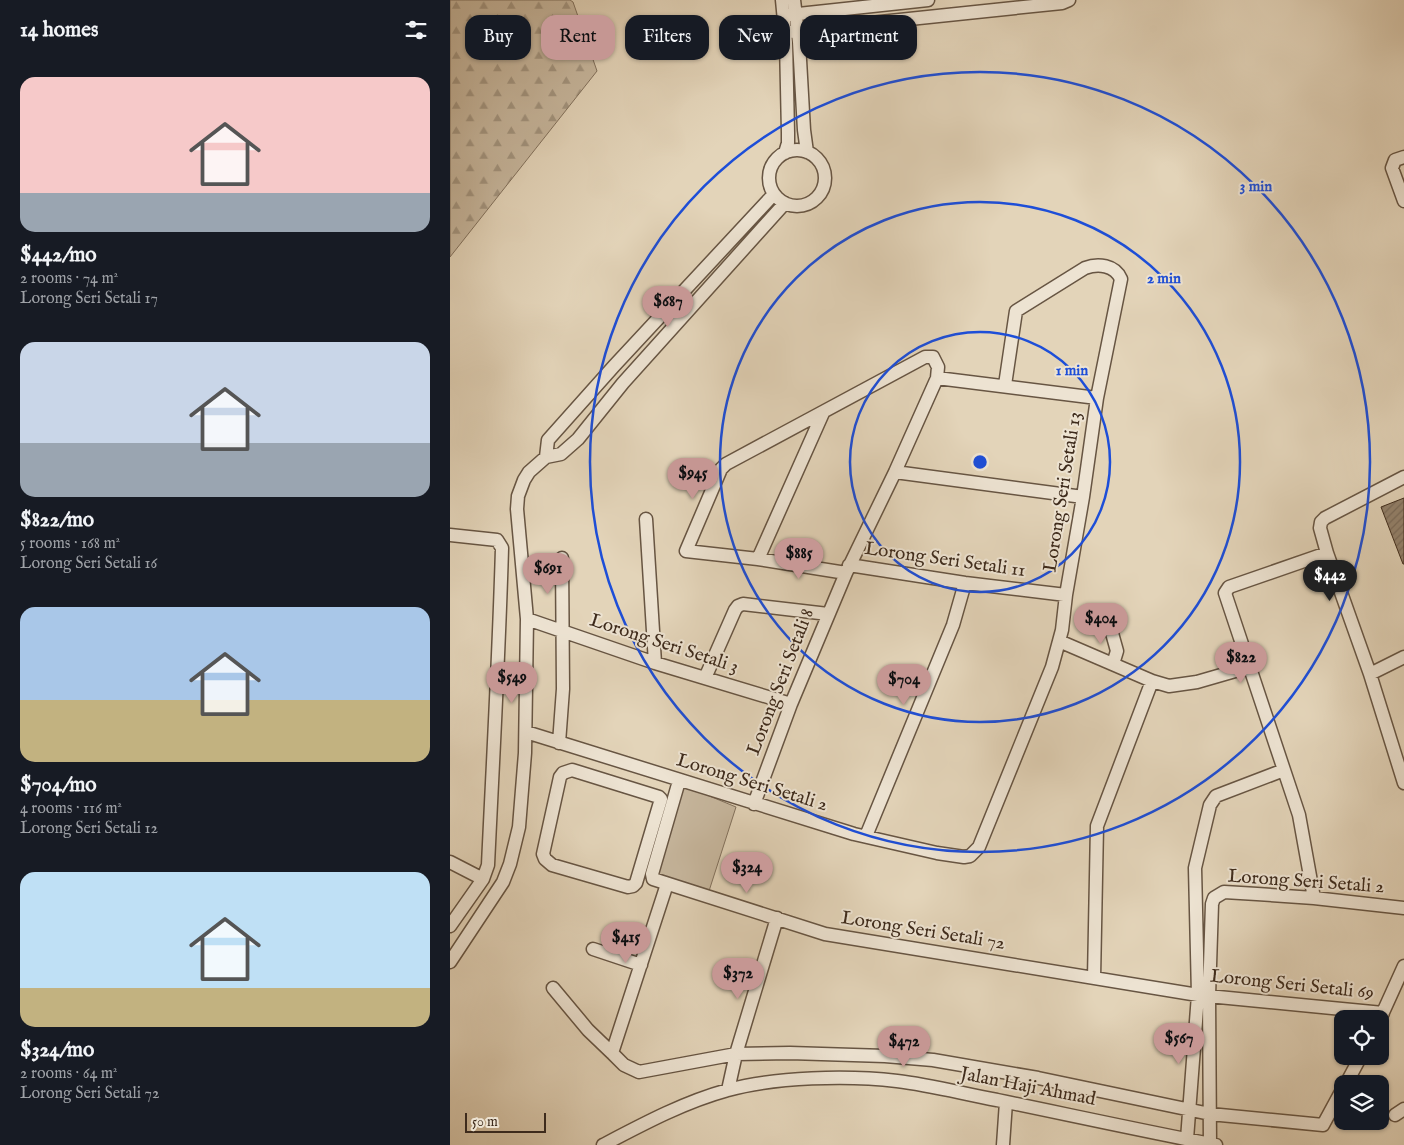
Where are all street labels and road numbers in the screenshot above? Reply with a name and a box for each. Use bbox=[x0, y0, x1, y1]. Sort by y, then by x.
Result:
street label: Lorong Seri Setali 13 bbox=[1038, 410, 1088, 574]
street label: Lorong Seri Setali 11 bbox=[863, 537, 1027, 583]
street label: Lorong Seri Setali 8 bbox=[742, 605, 820, 759]
street label: Lorong Seri Setali 3 bbox=[587, 609, 741, 679]
street label: Lorong Seri Setali 2 bbox=[674, 749, 831, 817]
street label: Lorong Seri Setali 2 bbox=[1227, 865, 1385, 899]
street label: Lorong Seri Setali 72 bbox=[839, 906, 1007, 956]
street label: Lorong Seri Setali 69 bbox=[1209, 964, 1375, 1006]
street label: Jalan Haji Ahmad bbox=[956, 1062, 1099, 1112]

